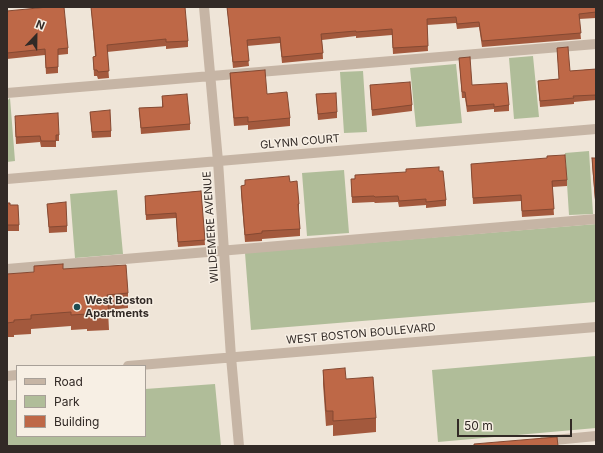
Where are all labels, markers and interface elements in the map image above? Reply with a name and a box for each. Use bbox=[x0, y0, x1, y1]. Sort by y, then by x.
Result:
north arrow bbox=[16, 16, 56, 56]
text: N bbox=[34, 17, 47, 33]
street label: GLYNN COURT bbox=[260, 132, 340, 152]
street label: WILDEMERE AVENUE bbox=[201, 171, 221, 283]
place label: West Boston Apartments bbox=[85, 294, 153, 320]
marker: West Boston Apartments bbox=[72, 302, 82, 312]
street label: WEST BOSTON BOULEVARD bbox=[286, 321, 436, 347]
legend bbox=[16, 365, 146, 437]
text: Road bbox=[54, 374, 83, 389]
text: Park bbox=[54, 394, 80, 409]
scale bar bbox=[459, 411, 574, 437]
text: Building bbox=[54, 414, 99, 429]
text: 50 m bbox=[464, 418, 493, 433]

